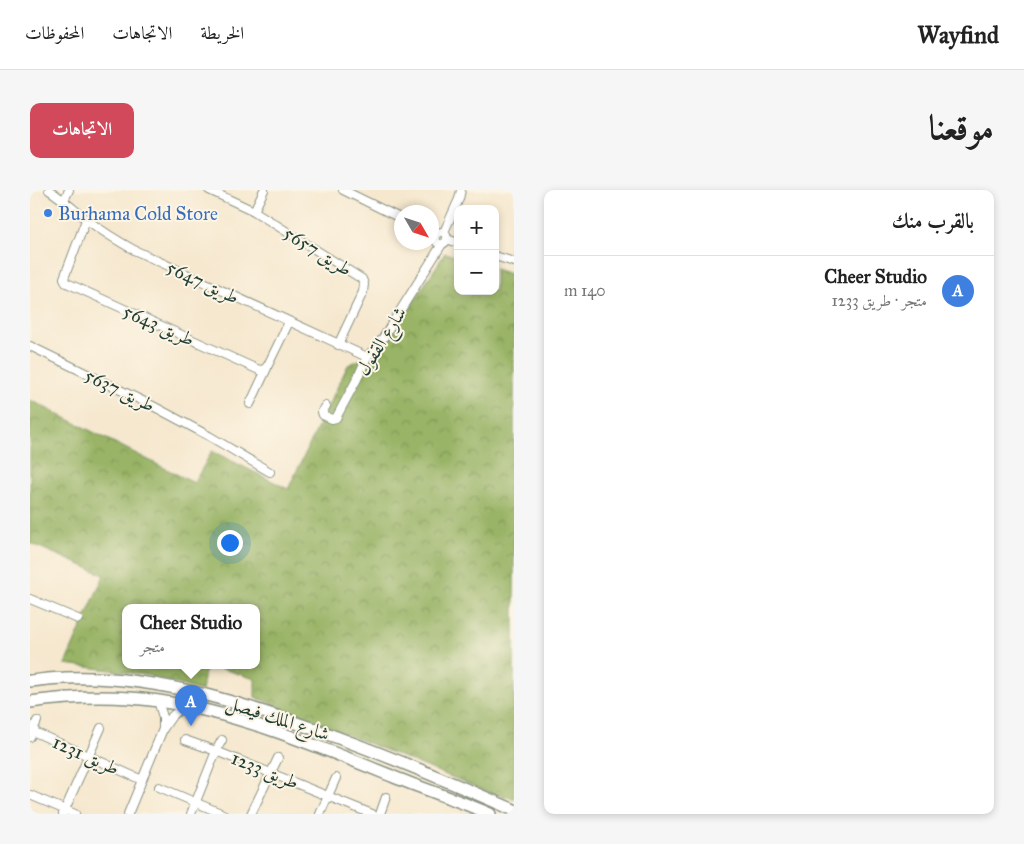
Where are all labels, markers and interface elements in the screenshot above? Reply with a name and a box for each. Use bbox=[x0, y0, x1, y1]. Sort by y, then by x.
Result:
text: Wayfind bbox=[917, 20, 999, 50]
text: المحفوظات bbox=[25, 22, 84, 44]
text: الاتجاهات bbox=[112, 22, 172, 44]
text: الخريطة bbox=[200, 22, 244, 44]
button: الاتجاهات bbox=[30, 103, 134, 158]
text: موقعنا bbox=[929, 106, 994, 149]
place label: Burhama Cold Store bbox=[58, 202, 218, 225]
north arrow bbox=[394, 205, 439, 250]
map controls bbox=[454, 205, 499, 295]
button: + bbox=[454, 205, 499, 250]
marker: Burhama Cold Store bbox=[42, 207, 54, 219]
text: بالقرب منك bbox=[892, 208, 974, 234]
street label: طريق 5657 bbox=[279, 221, 356, 282]
button: − bbox=[454, 250, 499, 295]
street label: طريق 5647 bbox=[163, 255, 243, 310]
text: Cheer Studio bbox=[824, 265, 927, 288]
text: 140 m bbox=[564, 281, 605, 300]
text: A bbox=[953, 281, 963, 300]
text: متجر · طريق 1233 bbox=[832, 291, 927, 310]
street label: طريق 5643 bbox=[119, 299, 198, 352]
street label: شارع القفول bbox=[351, 302, 415, 382]
street label: طريق 5637 bbox=[81, 363, 159, 418]
your location bbox=[217, 530, 243, 556]
popup bbox=[122, 604, 260, 669]
text: Cheer Studio bbox=[140, 611, 242, 634]
text: متجر bbox=[140, 637, 165, 656]
pin: A bbox=[175, 685, 207, 726]
street label: شارع الملك فيصل bbox=[222, 690, 333, 749]
street label: طريق 1231 bbox=[49, 730, 123, 781]
street label: طريق 1233 bbox=[227, 746, 302, 795]

